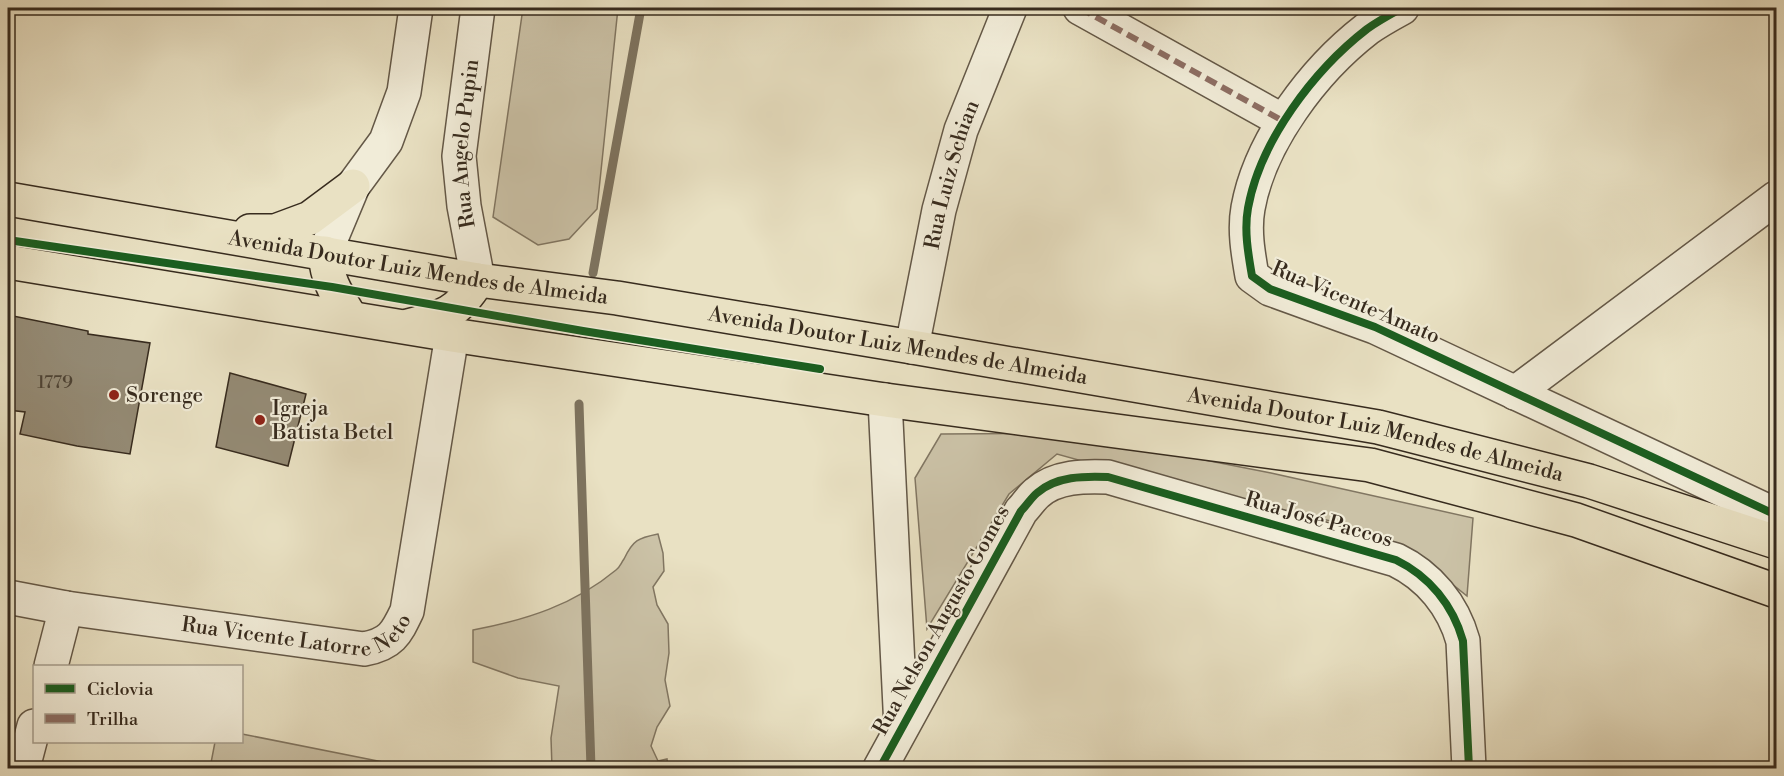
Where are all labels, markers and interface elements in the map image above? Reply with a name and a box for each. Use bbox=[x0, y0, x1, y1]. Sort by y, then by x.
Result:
street label: Rua Angelo Pupin bbox=[447, 57, 485, 230]
street label: Rua Luiz Schian bbox=[920, 96, 986, 252]
street label: Avenida Doutor Luiz Mendes de Almeida bbox=[225, 225, 610, 311]
street label: Rua Vicente Amato bbox=[1267, 256, 1444, 350]
street label: Avenida Doutor Luiz Mendes de Almeida bbox=[705, 301, 1090, 391]
house number: 1779 bbox=[37, 371, 73, 394]
street label: Avenida Doutor Luiz Mendes de Almeida bbox=[1184, 382, 1566, 488]
place label: Sorenge bbox=[126, 383, 203, 409]
marker: Sorenge bbox=[107, 388, 121, 402]
place label: Igreja Batista Betel bbox=[271, 396, 393, 446]
marker: Igreja Batista Betel bbox=[253, 413, 267, 427]
street label: Rua José Paccos bbox=[1242, 486, 1396, 553]
street label: Rua Nelson Augusto Gomes bbox=[868, 501, 1016, 740]
street label: Rua Vicente Latorre Neto bbox=[180, 610, 418, 663]
legend bbox=[33, 665, 243, 743]
text: Ciclovia bbox=[87, 678, 154, 701]
text: Trilha bbox=[87, 708, 139, 731]

